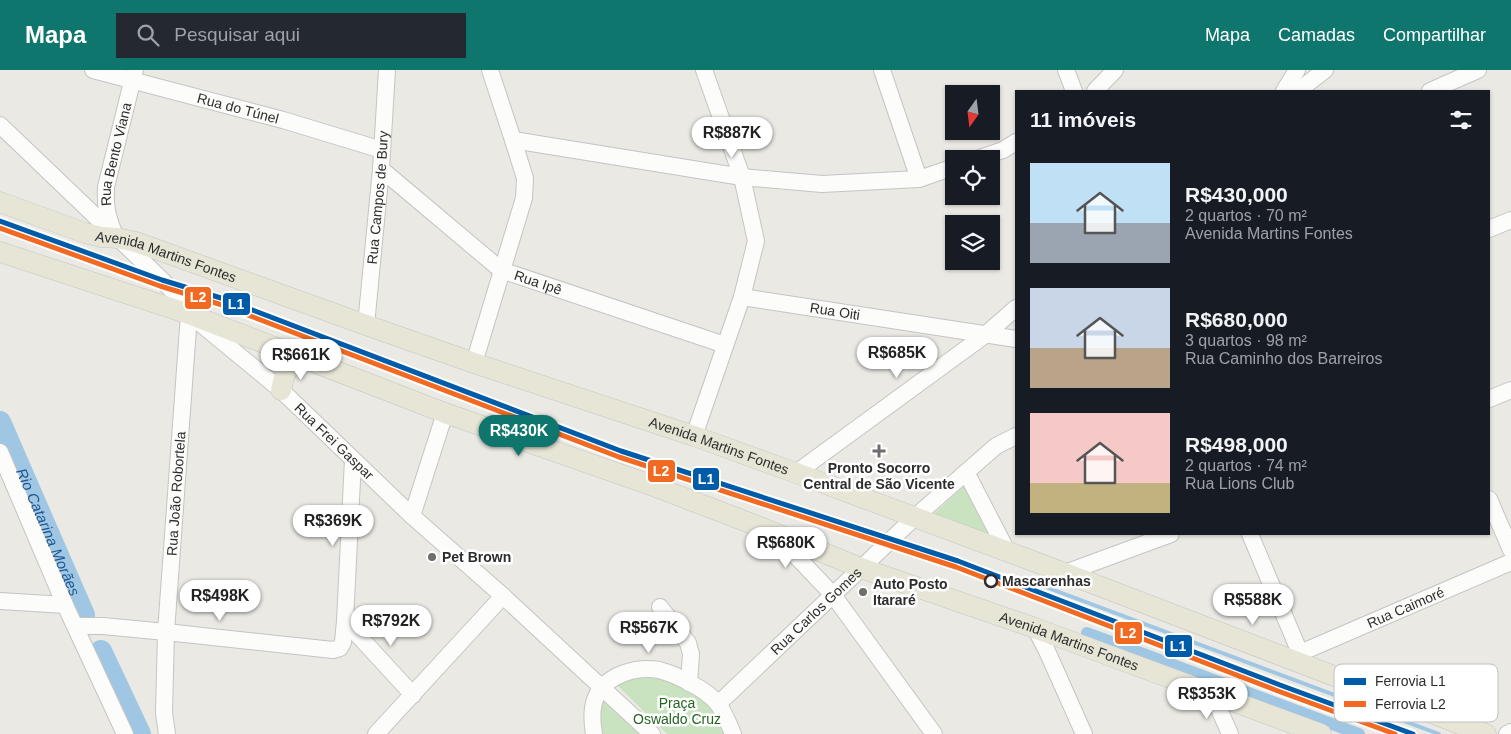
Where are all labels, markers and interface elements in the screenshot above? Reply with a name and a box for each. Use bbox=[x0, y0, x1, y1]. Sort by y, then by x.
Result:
search box bbox=[116, 13, 466, 58]
text: Mapa bbox=[25, 21, 86, 48]
icon: search bbox=[134, 21, 162, 49]
text: Pesquisar aqui bbox=[174, 24, 300, 45]
text: Mapa bbox=[1205, 25, 1250, 45]
text: Camadas bbox=[1278, 25, 1355, 45]
text: Compartilhar bbox=[1383, 25, 1486, 45]
north arrow bbox=[945, 85, 1000, 140]
map controls bbox=[945, 85, 1000, 270]
street label: Rua do Túnel bbox=[195, 90, 281, 127]
street label: Rua Bento Viana bbox=[98, 101, 135, 207]
icon: filters bbox=[1447, 106, 1475, 134]
text: 11 imóveis bbox=[1030, 108, 1136, 131]
pin: R$887K bbox=[691, 116, 773, 159]
text: R$887K bbox=[703, 124, 761, 141]
street label: Rua Campos de Bury bbox=[364, 130, 391, 265]
button: locate bbox=[945, 150, 1000, 205]
icon: home bbox=[1070, 183, 1130, 243]
text: R$430,000 bbox=[1185, 183, 1288, 206]
text: 2 quartos · 70 m² bbox=[1185, 207, 1307, 224]
button: layers bbox=[945, 215, 1000, 270]
text: Avenida Martins Fontes bbox=[1185, 225, 1353, 242]
street label: Avenida Martins Fontes bbox=[94, 228, 238, 286]
street label: Rua Ipê bbox=[512, 267, 564, 298]
line badge: L2 bbox=[184, 286, 212, 310]
text: L2 bbox=[190, 289, 206, 305]
line badge: L1 bbox=[222, 292, 251, 316]
text: L1 bbox=[228, 296, 244, 312]
street label: Rua Oiti bbox=[809, 299, 861, 323]
icon: home bbox=[1070, 308, 1130, 368]
text: R$680,000 bbox=[1185, 308, 1288, 331]
text: 3 quartos · 98 m² bbox=[1185, 332, 1307, 349]
pin: R$685K bbox=[856, 336, 938, 379]
pin: R$661K bbox=[260, 338, 342, 381]
text: R$685K bbox=[868, 344, 926, 361]
text: R$661K bbox=[272, 346, 330, 363]
text: Rua Caminho dos Barreiros bbox=[1185, 350, 1382, 367]
street label: Rua Frei Gaspar bbox=[291, 400, 377, 483]
pin: R$430K bbox=[478, 414, 560, 457]
street label: Avenida Martins Fontes bbox=[647, 414, 791, 478]
text: R$430K bbox=[490, 422, 548, 439]
street label: Rua João Robortela bbox=[164, 431, 189, 556]
icon: home bbox=[1070, 433, 1130, 493]
text: R$498,000 bbox=[1185, 433, 1288, 456]
marker: Pronto Socorro Central de São Vicente bbox=[872, 444, 886, 458]
text: 2 quartos · 74 m² bbox=[1185, 457, 1307, 474]
line badge: L2 bbox=[647, 459, 676, 483]
place label: Pronto Socorro Central de São Vicente bbox=[803, 460, 955, 492]
text: L2 bbox=[653, 463, 669, 479]
water label: Rio Catarina Morães bbox=[13, 465, 84, 599]
line badge: L1 bbox=[692, 467, 720, 491]
text: L1 bbox=[698, 471, 714, 487]
text: Rua Lions Club bbox=[1185, 475, 1294, 492]
pin: R$369K bbox=[292, 504, 374, 547]
text: R$369K bbox=[304, 512, 362, 529]
pin: R$680K bbox=[745, 526, 827, 569]
text: R$680K bbox=[757, 534, 815, 551]
place label: Pet Brown bbox=[442, 549, 511, 565]
marker: Pet Brown bbox=[426, 551, 438, 563]
street label: Rua Carlos Gomes bbox=[767, 564, 865, 658]
place label: Mascarenhas bbox=[1002, 573, 1091, 589]
marker: Mascarenhas bbox=[984, 574, 998, 588]
place label: Auto Posto Itararé bbox=[873, 576, 948, 608]
pin: R$498K bbox=[179, 580, 261, 622]
pin: R$588K bbox=[1212, 584, 1294, 626]
street label: Rua Caimoré bbox=[1365, 584, 1447, 631]
marker: Auto Posto Itararé bbox=[857, 586, 869, 598]
text: R$498K bbox=[191, 587, 249, 604]
text: R$588K bbox=[1224, 591, 1282, 608]
pin: R$792K bbox=[350, 604, 432, 647]
street label: Avenida Martins Fontes bbox=[997, 608, 1141, 674]
text: R$792K bbox=[362, 612, 420, 629]
pin: R$567K bbox=[608, 612, 690, 654]
text: R$567K bbox=[620, 619, 678, 636]
line badge: L2 bbox=[1114, 621, 1143, 645]
text: L2 bbox=[1120, 625, 1136, 641]
line badge: L1 bbox=[1164, 634, 1193, 658]
text: L1 bbox=[1170, 638, 1186, 654]
legend bbox=[1334, 664, 1498, 722]
text: Ferrovia L1 bbox=[1375, 673, 1446, 689]
pin: R$353K bbox=[1166, 678, 1248, 720]
text: R$353K bbox=[1178, 685, 1236, 702]
park label: Praça Oswaldo Cruz bbox=[633, 695, 721, 727]
text: Ferrovia L2 bbox=[1375, 696, 1446, 712]

